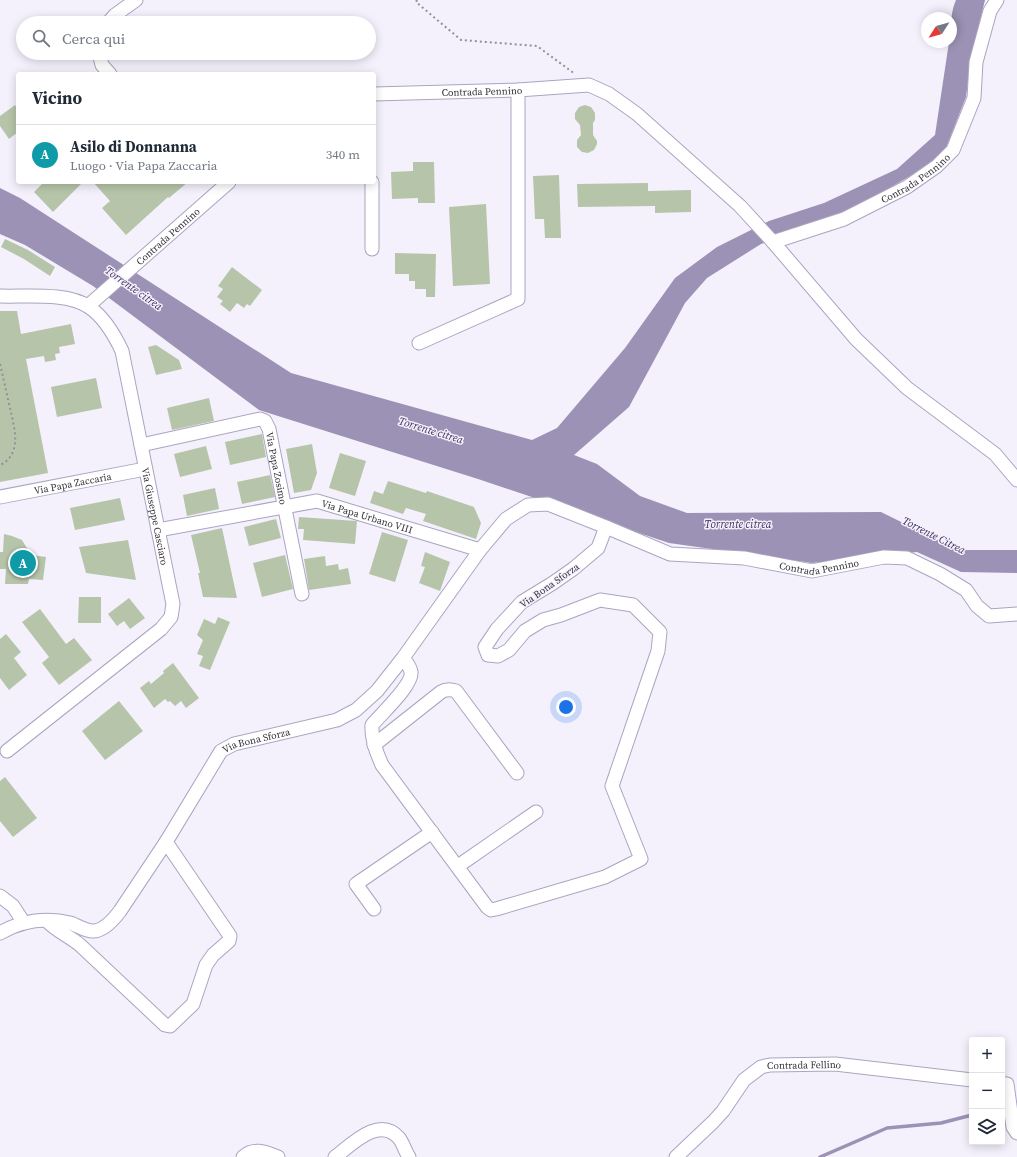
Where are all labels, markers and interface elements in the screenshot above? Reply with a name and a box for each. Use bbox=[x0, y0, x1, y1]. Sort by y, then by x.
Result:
north arrow bbox=[921, 12, 957, 48]
search box bbox=[16, 16, 376, 60]
icon: search bbox=[30, 27, 52, 49]
text: Cerca qui bbox=[62, 28, 125, 49]
street label: Contrada Pennino bbox=[441, 84, 523, 99]
text: Vicino bbox=[32, 86, 82, 110]
text: Asilo di Donnanna bbox=[70, 136, 197, 157]
text: A bbox=[41, 146, 49, 163]
text: 340 m bbox=[326, 146, 360, 163]
street label: Contrada Pennino bbox=[879, 150, 953, 206]
text: Luogo · Via Papa Zaccaria bbox=[70, 157, 217, 174]
street label: Contrada Pennino bbox=[133, 204, 203, 268]
water label: Torrente citrea bbox=[102, 263, 166, 314]
water label: Torrente citrea bbox=[397, 414, 465, 447]
street label: Via Papa Zosimo bbox=[263, 431, 290, 506]
street label: Via Giuseppe Casciaro bbox=[139, 466, 171, 567]
street label: Via Papa Zaccaria bbox=[33, 469, 114, 497]
street label: Via Papa Urbano VIII bbox=[320, 497, 414, 536]
water label: Torrente Citrea bbox=[900, 513, 968, 558]
water label: Torrente citrea bbox=[705, 517, 772, 532]
pin: A bbox=[10, 548, 36, 578]
street label: Contrada Pennino bbox=[778, 556, 861, 578]
street label: Via Bona Sforza bbox=[517, 560, 582, 611]
your location bbox=[556, 697, 576, 717]
street label: Via Bona Sforza bbox=[220, 725, 292, 756]
map controls bbox=[969, 1037, 1005, 1145]
button: + bbox=[969, 1037, 1005, 1073]
street label: Contrada Fellino bbox=[767, 1058, 842, 1072]
button: − bbox=[969, 1073, 1005, 1109]
button: layers bbox=[969, 1109, 1005, 1145]

